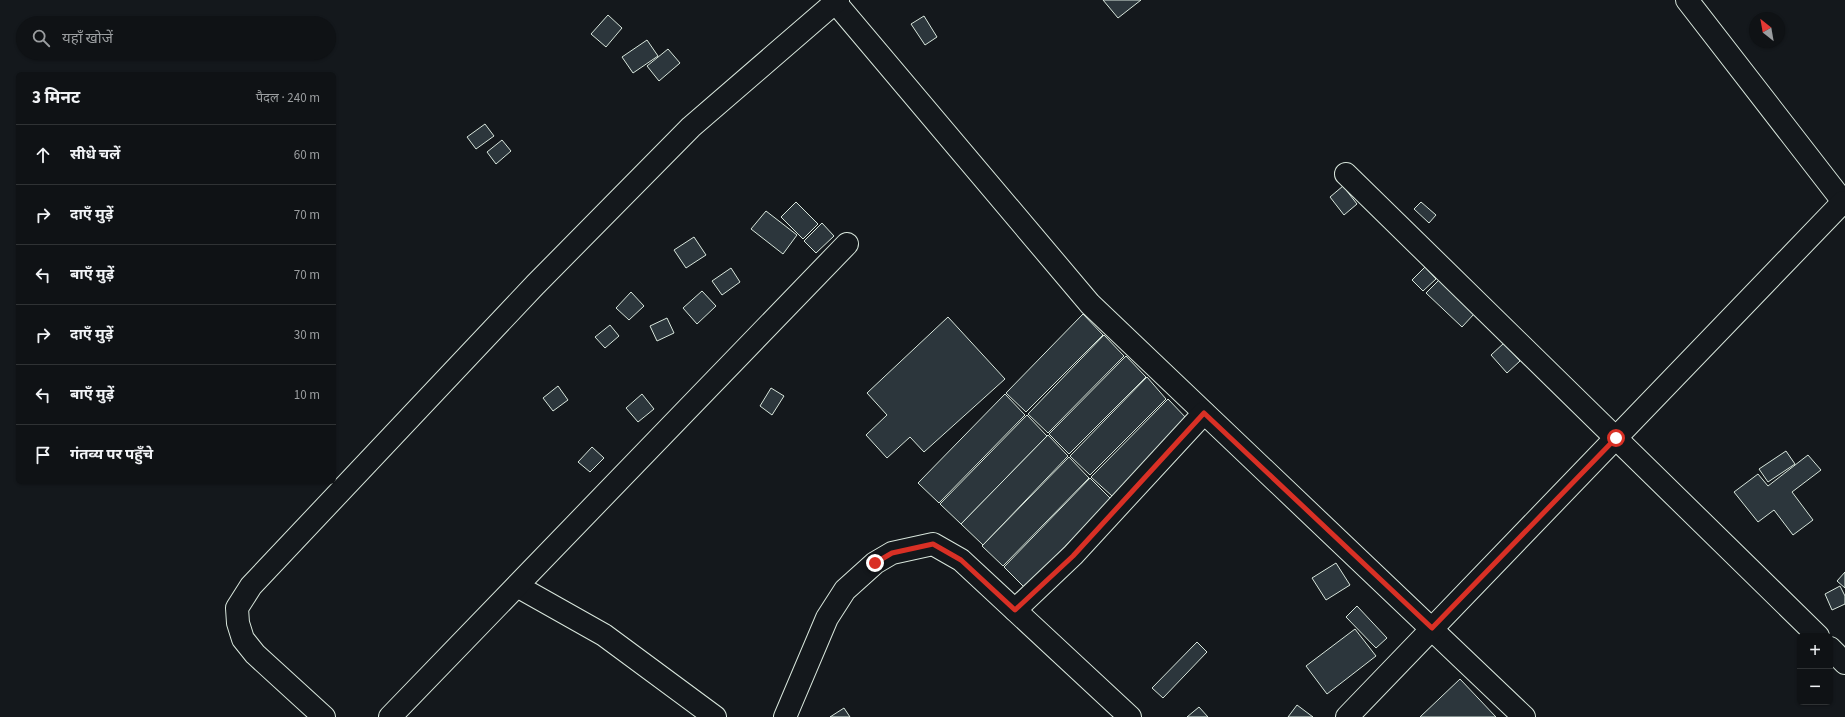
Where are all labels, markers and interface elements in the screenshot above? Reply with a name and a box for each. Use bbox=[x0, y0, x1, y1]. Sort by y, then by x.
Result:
north arrow bbox=[1749, 12, 1785, 48]
search box bbox=[16, 16, 336, 60]
icon: search bbox=[30, 27, 52, 49]
text: यहाँ खोजें bbox=[62, 28, 113, 49]
text: 3 मिनट bbox=[32, 86, 80, 110]
text: पैदल · 240 m bbox=[256, 89, 320, 107]
icon: ahead bbox=[32, 144, 54, 166]
text: सीधे चलें bbox=[70, 144, 120, 165]
text: 60 m bbox=[294, 146, 320, 164]
icon: right bbox=[32, 204, 54, 226]
text: दाएँ मुड़ें bbox=[70, 204, 113, 225]
text: 70 m bbox=[294, 206, 320, 224]
icon: left bbox=[32, 264, 54, 286]
text: बाएँ मुड़ें bbox=[70, 264, 114, 285]
text: 70 m bbox=[294, 266, 320, 284]
icon: right bbox=[32, 324, 54, 346]
text: दाएँ मुड़ें bbox=[70, 324, 113, 345]
text: 30 m bbox=[294, 326, 320, 344]
icon: left bbox=[32, 384, 54, 406]
text: बाएँ मुड़ें bbox=[70, 384, 114, 405]
text: 10 m bbox=[294, 386, 320, 404]
route start bbox=[1607, 429, 1625, 447]
icon: arrive bbox=[32, 444, 54, 466]
text: गंतव्य पर पहुँचे bbox=[70, 444, 153, 465]
route end bbox=[866, 554, 884, 572]
map controls bbox=[1797, 633, 1833, 705]
button: + bbox=[1797, 633, 1833, 669]
button: − bbox=[1797, 669, 1833, 705]

